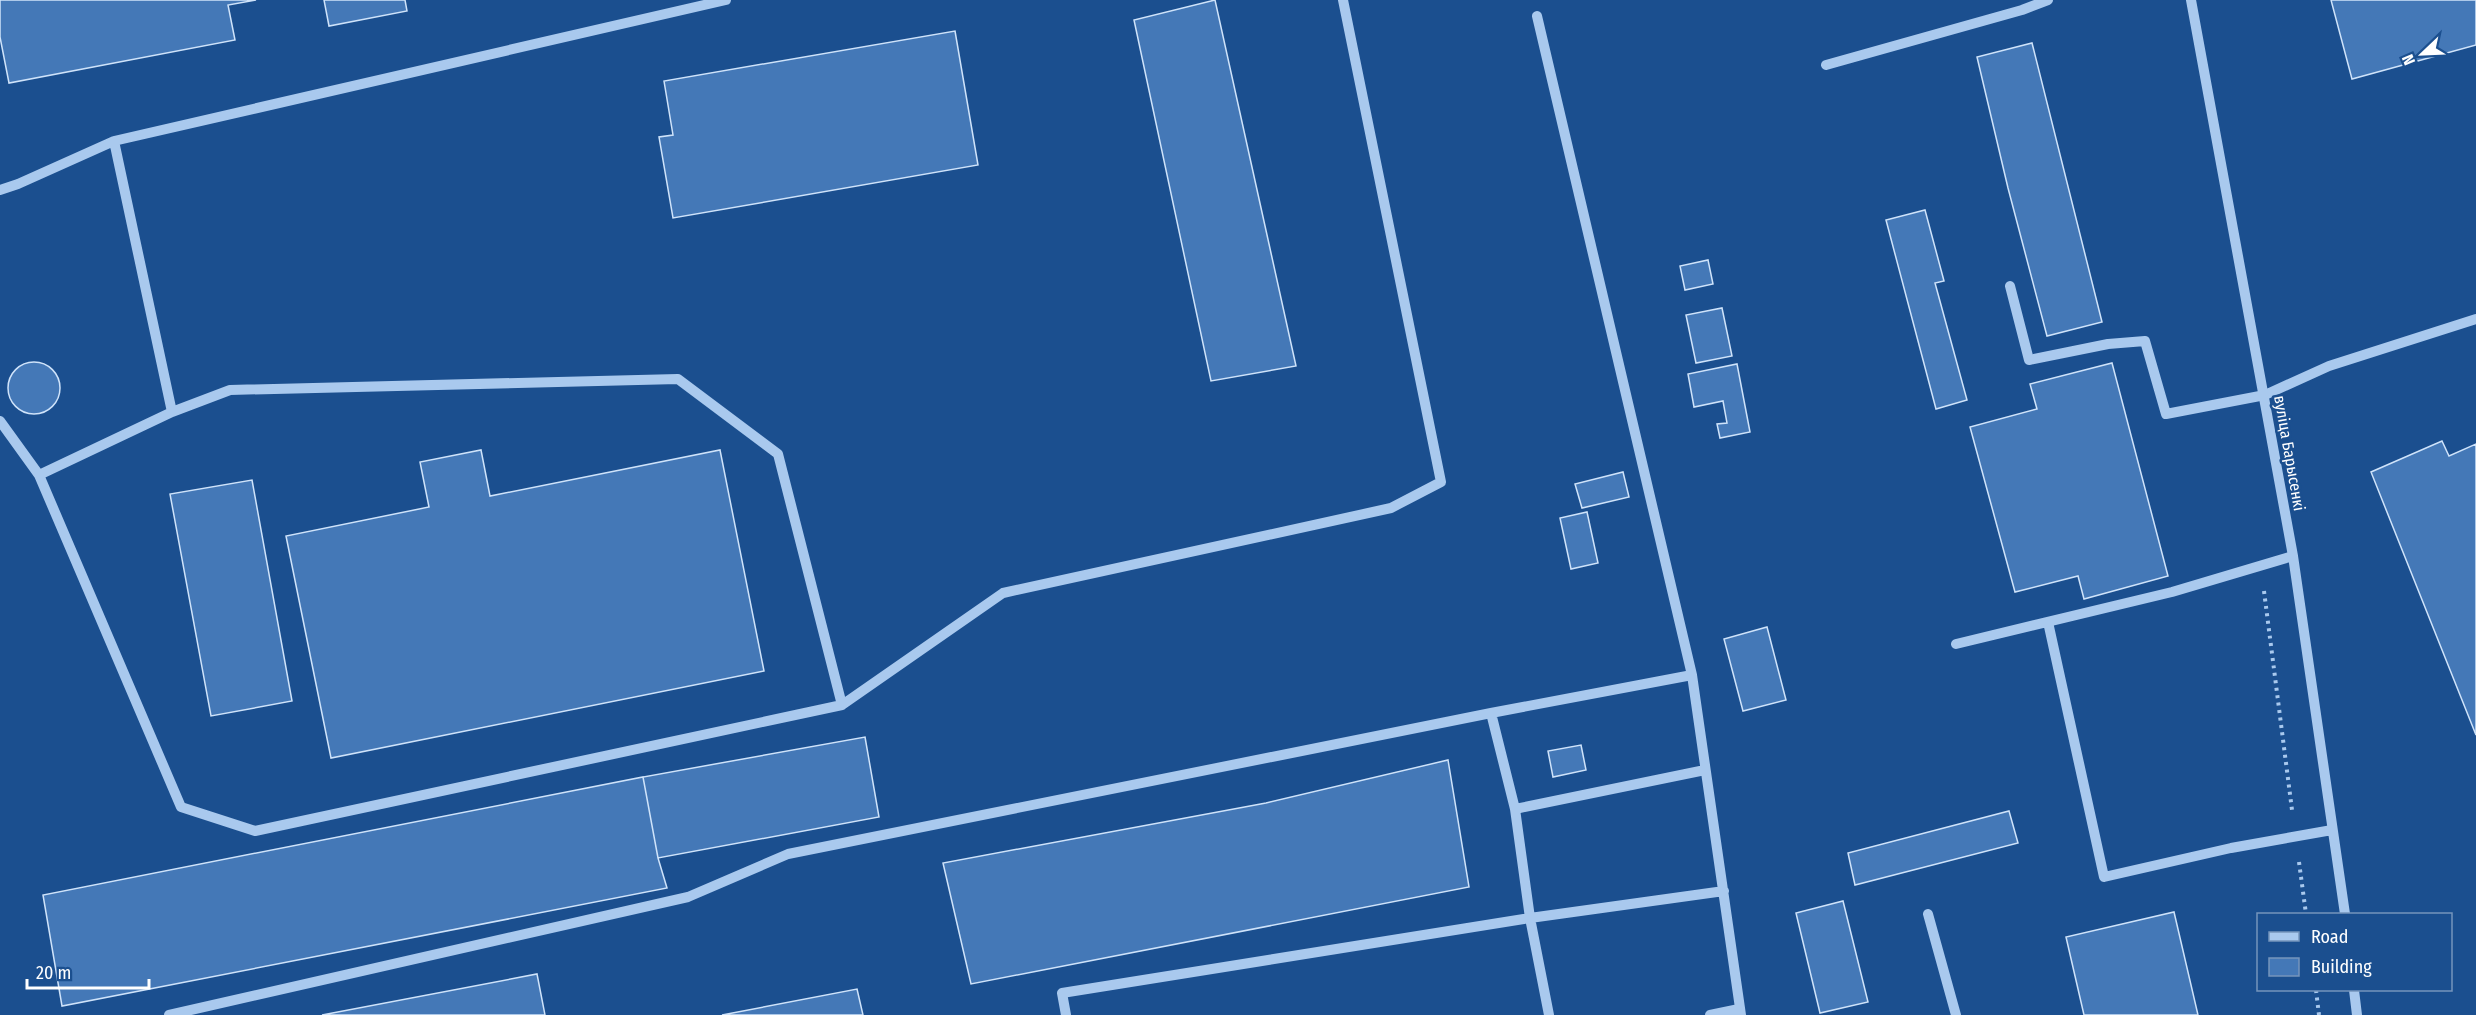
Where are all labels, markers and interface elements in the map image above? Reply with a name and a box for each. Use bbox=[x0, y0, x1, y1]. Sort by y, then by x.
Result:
north arrow bbox=[2392, 24, 2452, 84]
text: N bbox=[2398, 52, 2419, 68]
street label: вуліца Барысенкі bbox=[2270, 394, 2309, 512]
legend bbox=[2257, 913, 2452, 991]
text: Road bbox=[2311, 926, 2348, 948]
scale bar bbox=[27, 952, 148, 990]
text: Building bbox=[2311, 956, 2372, 978]
text: 20 m bbox=[36, 962, 71, 984]

